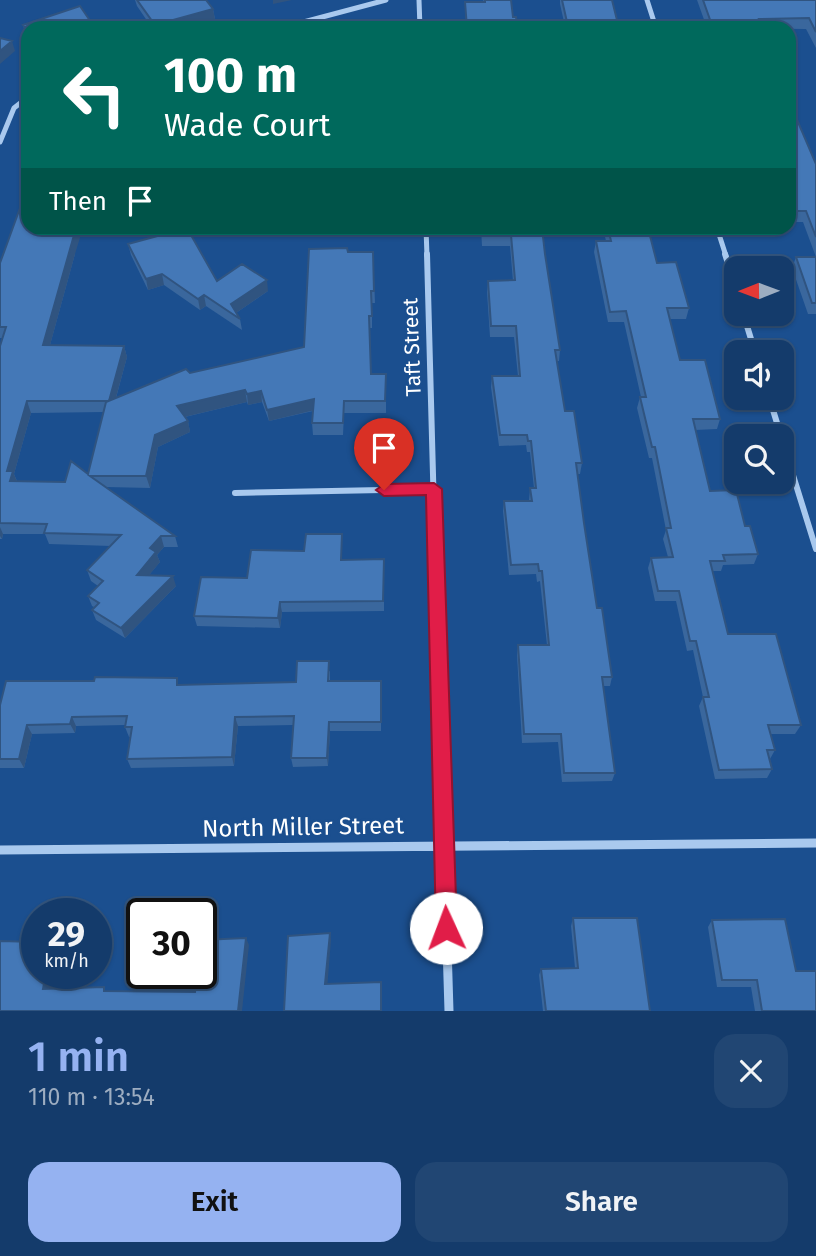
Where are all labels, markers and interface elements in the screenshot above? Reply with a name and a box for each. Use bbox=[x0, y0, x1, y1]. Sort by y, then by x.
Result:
text: 100 m bbox=[164, 46, 297, 105]
icon: left bbox=[49, 49, 140, 140]
text: Wade Court bbox=[164, 106, 330, 144]
icon: arrive bbox=[121, 182, 159, 220]
text: Then bbox=[49, 186, 107, 217]
north arrow bbox=[724, 256, 794, 326]
map controls bbox=[724, 256, 794, 494]
street label: Taft Street bbox=[397, 297, 427, 397]
button: sound bbox=[724, 340, 794, 410]
pin bbox=[354, 418, 414, 490]
button: search bbox=[724, 424, 794, 494]
icon: arrive bbox=[365, 429, 403, 467]
street label: North Miller Street bbox=[202, 811, 405, 843]
position arrow bbox=[409, 891, 483, 965]
speed limit sign: 30 bbox=[126, 898, 217, 989]
text: 29 bbox=[48, 913, 85, 955]
text: km/h bbox=[44, 950, 89, 972]
text: 1 min bbox=[28, 1032, 129, 1082]
button: close bbox=[714, 1034, 788, 1108]
text: 110 m · 13:54 bbox=[28, 1083, 155, 1111]
button: Exit bbox=[28, 1162, 401, 1242]
button: Share bbox=[415, 1162, 788, 1242]

